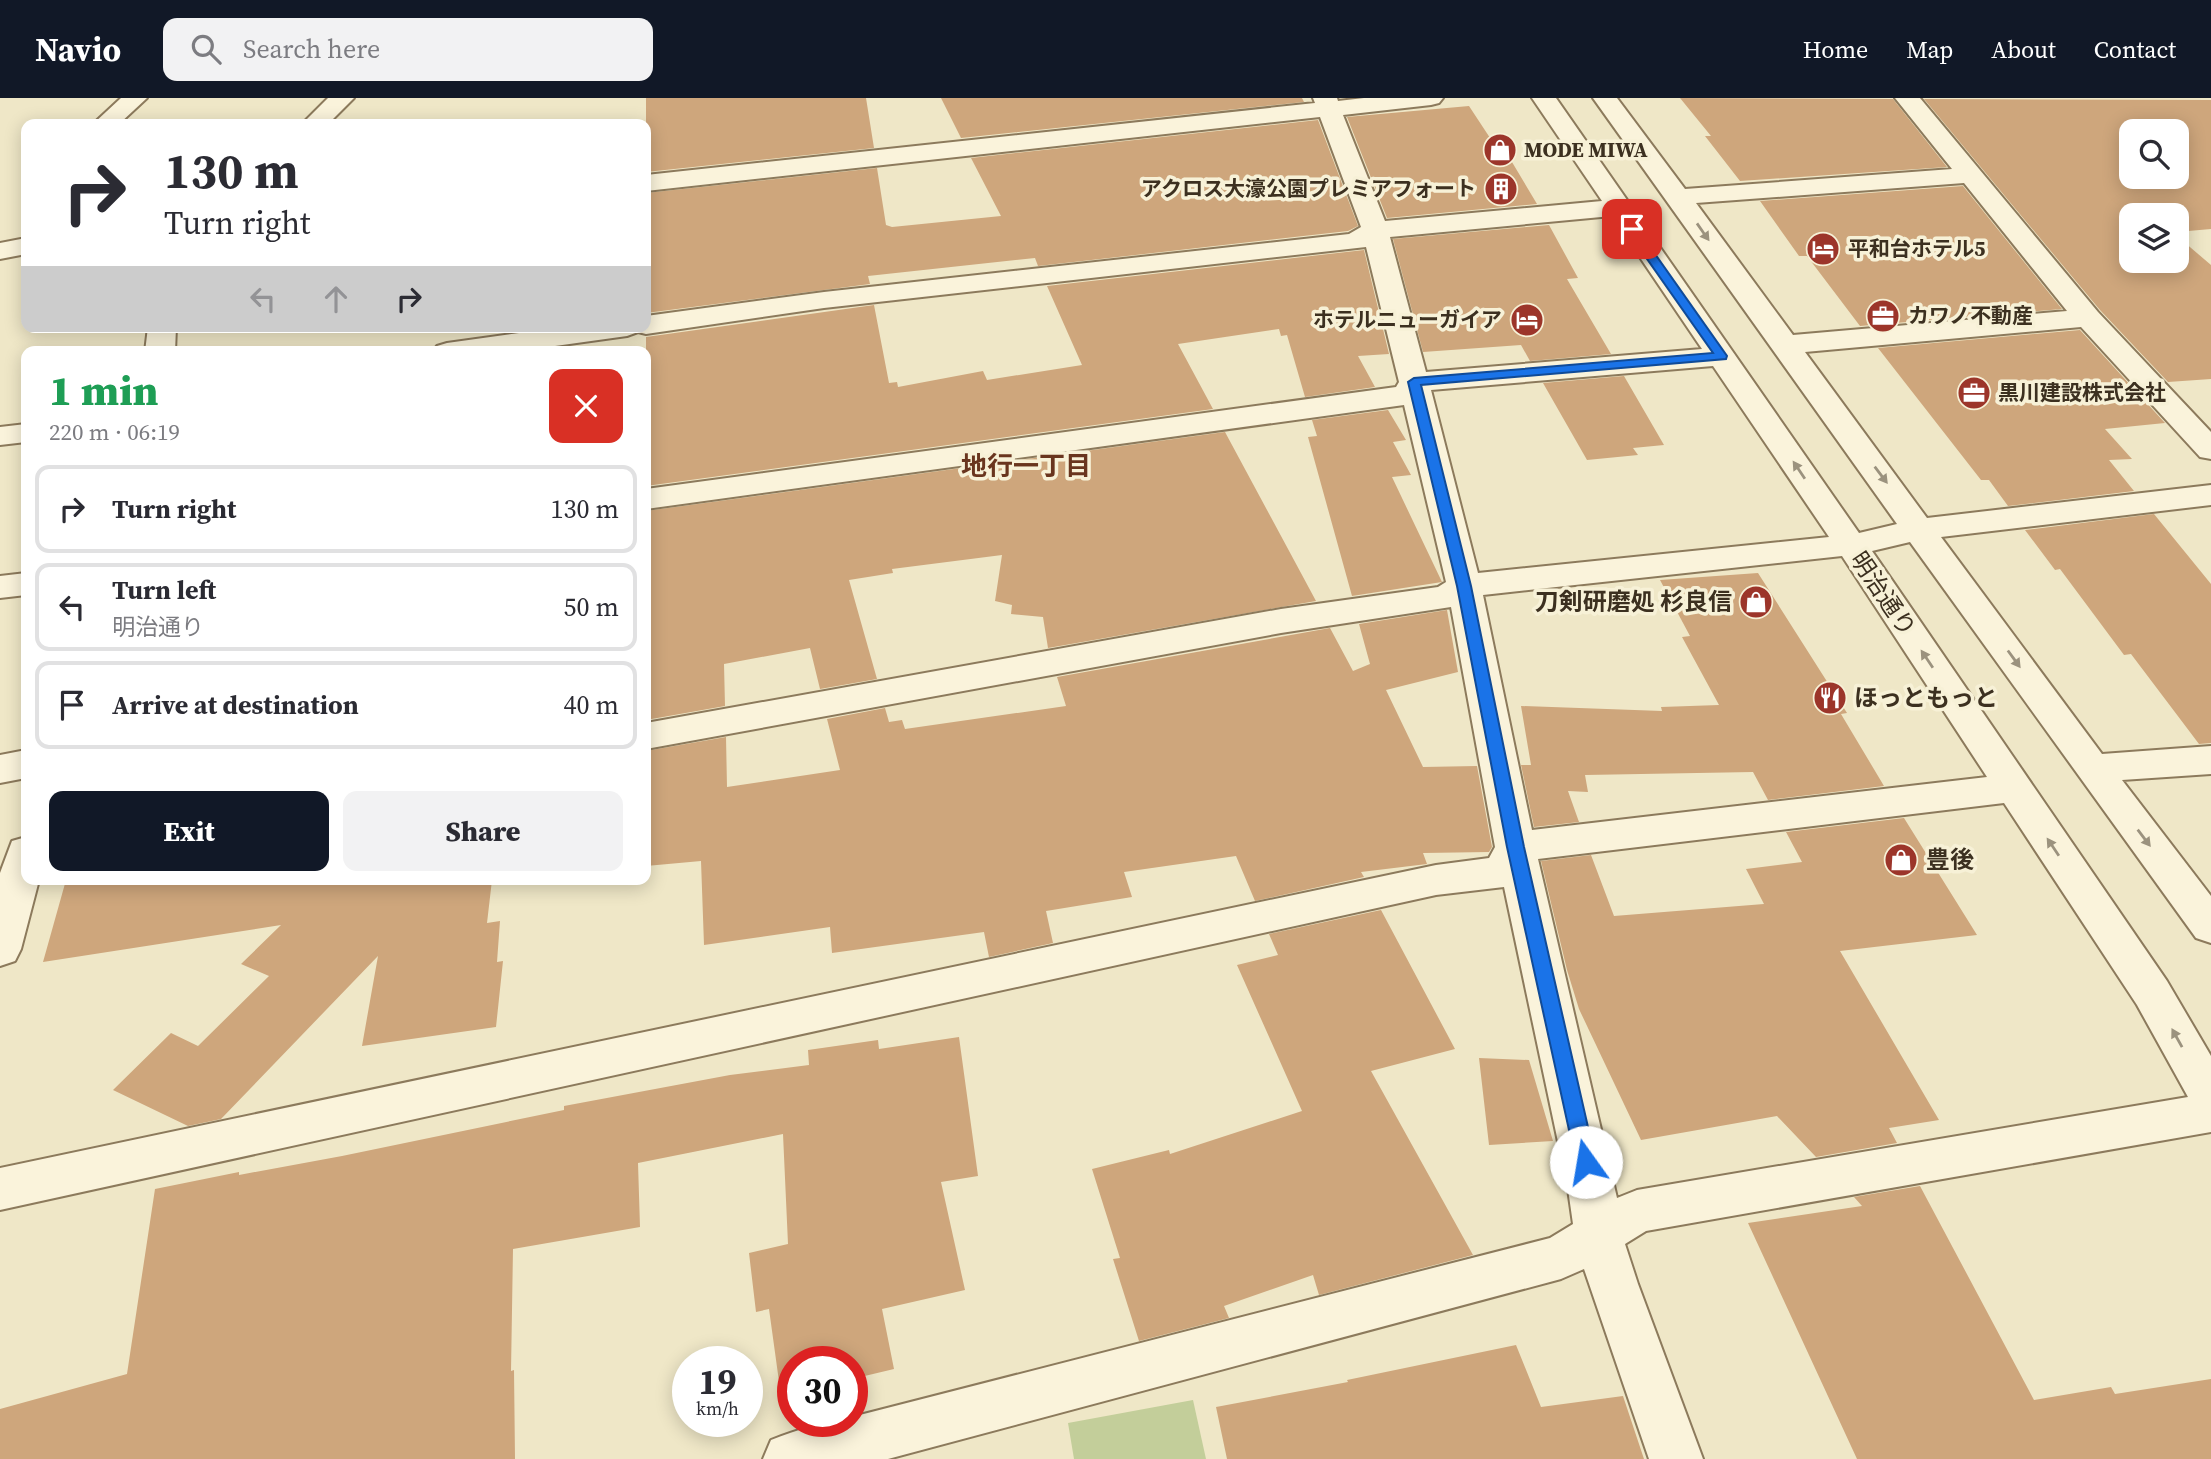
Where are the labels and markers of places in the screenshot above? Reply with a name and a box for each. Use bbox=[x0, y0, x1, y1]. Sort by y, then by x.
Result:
shop icon: MODE MIWA bbox=[1481, 131, 1519, 169]
place label: MODE MIWA bbox=[1524, 135, 1648, 164]
building icon: アクロス大濠公園プレミアフォート bbox=[1482, 170, 1520, 208]
place label: アクロス大濠公園プレミアフォート bbox=[1141, 174, 1476, 203]
pin bbox=[1602, 199, 1662, 259]
hotel icon: 平和台ホテル5 bbox=[1804, 230, 1842, 268]
place label: 平和台ホテル5 bbox=[1848, 234, 1985, 263]
office icon: カワノ不動産 bbox=[1864, 297, 1902, 335]
hotel icon: ホテルニューガイア bbox=[1508, 301, 1546, 339]
place label: カワノ不動産 bbox=[1908, 301, 2033, 330]
place label: ホテルニューガイア bbox=[1313, 305, 1502, 334]
office icon: 黒川建設株式会社 bbox=[1955, 374, 1993, 412]
place label: 黒川建設株式会社 bbox=[1998, 378, 2166, 407]
shop icon: 刀剣研磨処 杉良信 bbox=[1737, 583, 1775, 621]
place label: 刀剣研磨処 杉良信 bbox=[1535, 585, 1732, 618]
restaurant icon: ほっともっと bbox=[1811, 679, 1849, 717]
place label: ほっともっと bbox=[1854, 681, 1998, 714]
shop icon: 豊後 bbox=[1882, 841, 1920, 879]
place label: 豊後 bbox=[1926, 843, 1974, 876]

